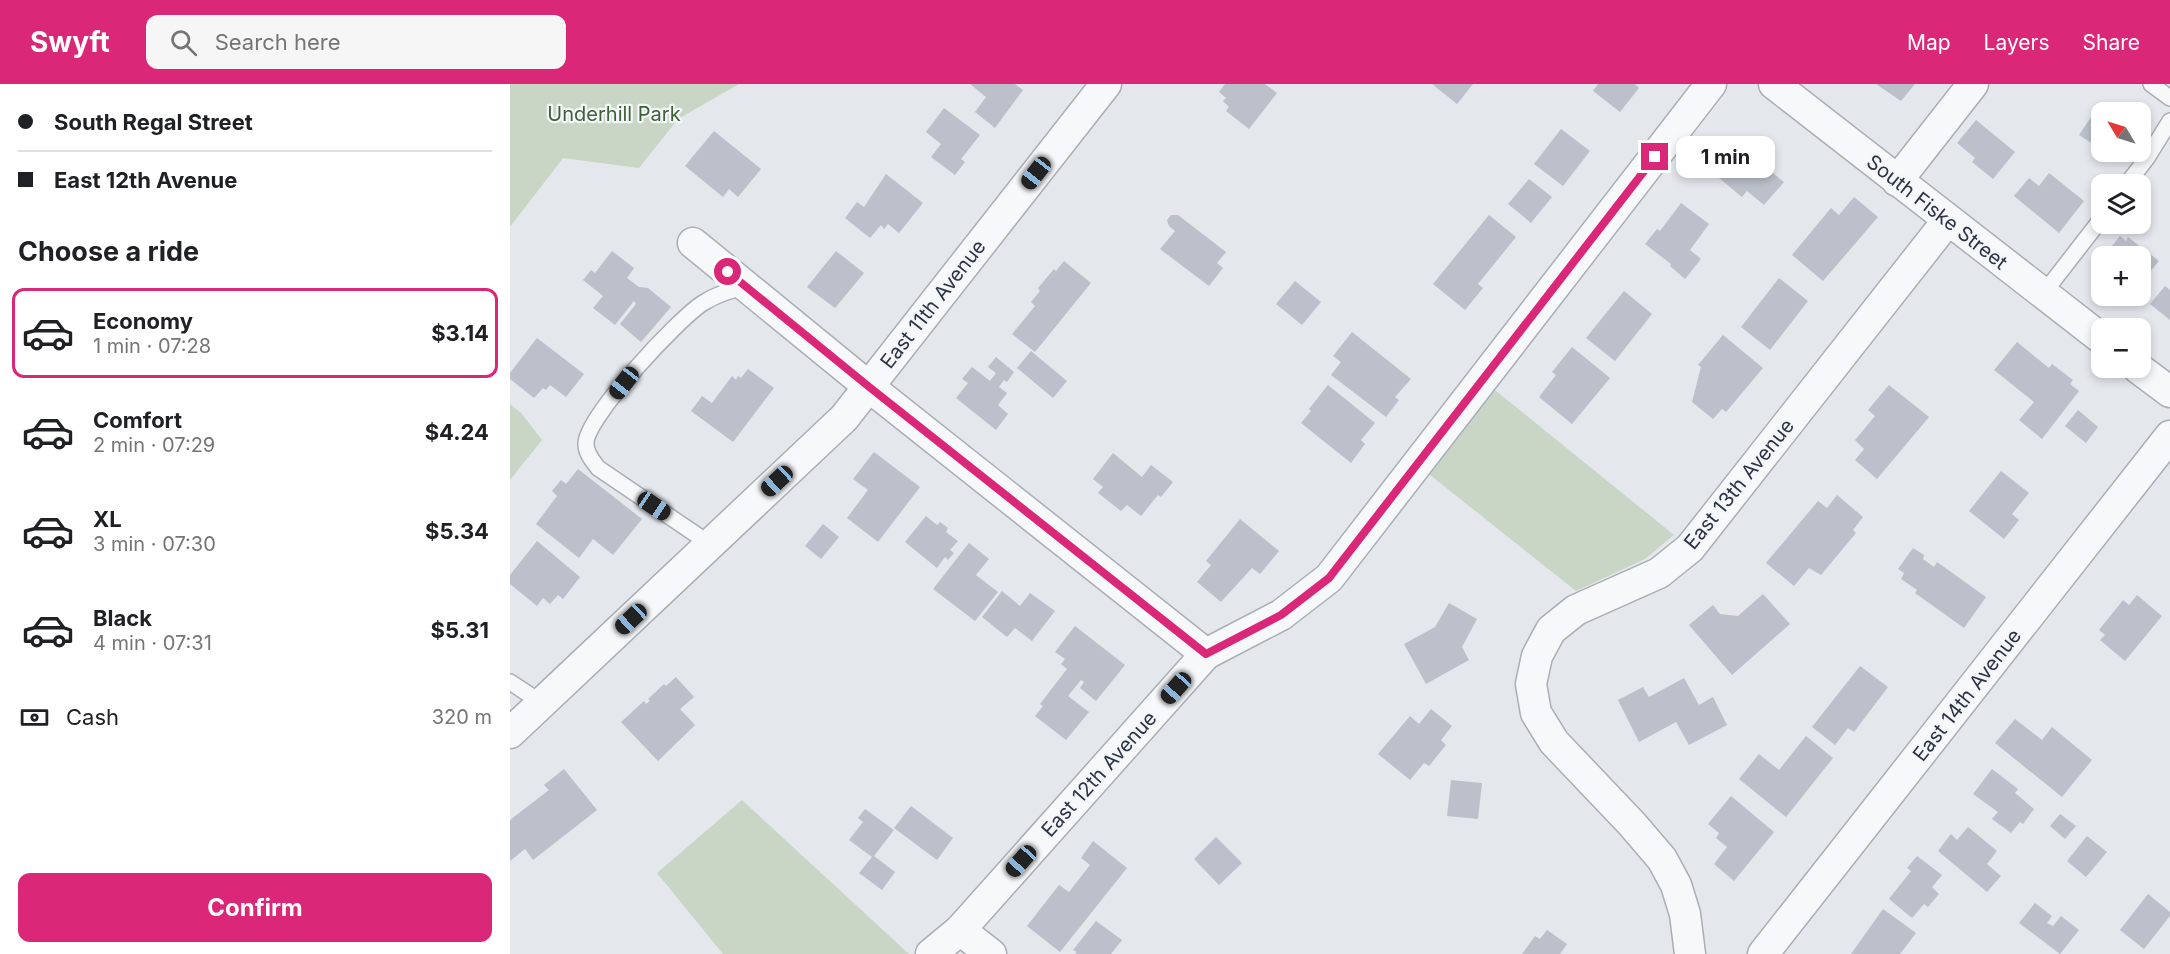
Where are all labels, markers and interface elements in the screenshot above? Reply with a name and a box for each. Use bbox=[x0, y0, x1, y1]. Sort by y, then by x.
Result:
search box bbox=[146, 15, 566, 69]
text: Swyft bbox=[30, 25, 110, 59]
icon: search bbox=[167, 26, 200, 59]
text: Search here bbox=[215, 29, 340, 55]
text: Map bbox=[1907, 30, 1951, 55]
text: Layers bbox=[1984, 30, 2050, 55]
text: Share bbox=[2083, 30, 2140, 55]
park label: Underhill Park bbox=[547, 102, 681, 126]
north arrow bbox=[2091, 102, 2151, 162]
map controls bbox=[2091, 102, 2151, 378]
text: South Regal Street bbox=[54, 109, 253, 135]
callout: 1 min bbox=[1676, 136, 1775, 178]
route end bbox=[1641, 143, 1668, 170]
text: 1 min bbox=[1701, 145, 1750, 169]
street label: South Fiske Street bbox=[1862, 150, 2013, 275]
car bbox=[1018, 153, 1054, 193]
text: East 12th Avenue bbox=[54, 167, 237, 193]
button: layers bbox=[2091, 174, 2151, 234]
text: Choose a ride bbox=[18, 235, 199, 268]
street label: East 11th Avenue bbox=[875, 235, 991, 373]
button: + bbox=[2091, 246, 2151, 306]
route start bbox=[714, 258, 741, 285]
icon: car bbox=[21, 306, 75, 360]
text: Economy bbox=[93, 308, 193, 334]
button: − bbox=[2091, 318, 2151, 378]
text: $3.14 bbox=[431, 320, 489, 346]
text: 1 min · 07:28 bbox=[93, 334, 211, 358]
car bbox=[606, 363, 642, 403]
icon: car bbox=[21, 405, 75, 459]
text: Comfort bbox=[93, 407, 182, 433]
street label: East 13th Avenue bbox=[1679, 414, 1799, 554]
text: $4.24 bbox=[425, 419, 489, 445]
text: 2 min · 07:29 bbox=[93, 433, 215, 457]
car bbox=[758, 462, 796, 500]
car bbox=[634, 488, 674, 524]
icon: car bbox=[21, 504, 75, 558]
text: XL bbox=[93, 506, 122, 532]
text: $5.34 bbox=[425, 518, 489, 544]
text: 3 min · 07:30 bbox=[93, 532, 216, 556]
car bbox=[612, 600, 650, 638]
icon: car bbox=[21, 603, 75, 657]
text: Black bbox=[93, 605, 152, 631]
text: $5.31 bbox=[431, 617, 489, 643]
street label: East 14th Avenue bbox=[1908, 624, 2026, 766]
text: 4 min · 07:31 bbox=[93, 631, 212, 655]
car bbox=[1157, 669, 1195, 707]
icon: cash bbox=[18, 701, 51, 734]
text: Cash bbox=[66, 704, 119, 730]
text: 320 m bbox=[432, 705, 492, 729]
street label: East 12th Avenue bbox=[1036, 706, 1162, 842]
car bbox=[1002, 842, 1040, 880]
button: Confirm bbox=[18, 873, 492, 942]

